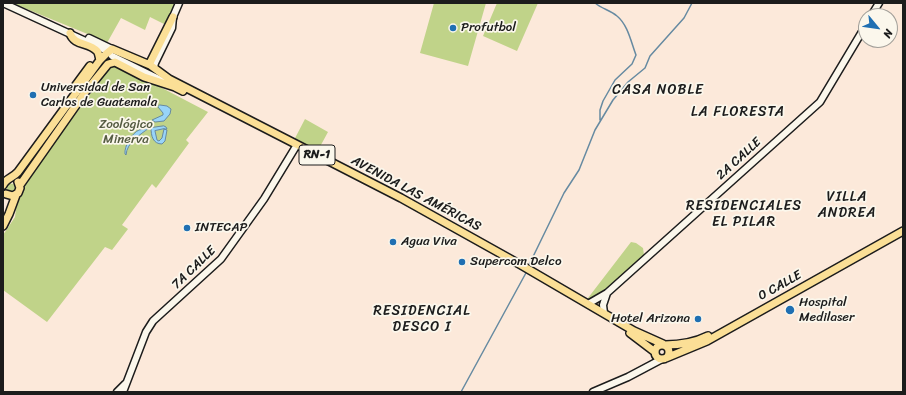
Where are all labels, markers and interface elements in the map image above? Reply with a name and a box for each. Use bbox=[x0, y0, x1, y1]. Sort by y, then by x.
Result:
north arrow bbox=[858, 8, 898, 48]
place label: Profutbol bbox=[461, 20, 516, 36]
marker: Profutbol bbox=[448, 23, 458, 33]
text: N bbox=[878, 26, 898, 42]
place label: Universidad de San Carlos de Guatemala bbox=[41, 80, 157, 111]
district label: CASA NOBLE bbox=[612, 82, 704, 98]
marker: Universidad de San Carlos de Guatemala bbox=[28, 90, 38, 100]
district label: LA FLORESTA bbox=[691, 104, 785, 120]
park label: Zoológico Minerva bbox=[99, 117, 153, 148]
street label: 2A CALLE bbox=[713, 135, 765, 183]
road number: RN-1 bbox=[299, 145, 335, 165]
street label: AVENIDA LAS AMÉRICAS bbox=[348, 153, 484, 235]
district label: VILLA ANDREA bbox=[818, 189, 876, 222]
district label: RESIDENCIALES EL PILAR bbox=[687, 198, 801, 230]
place label: INTECAP bbox=[195, 220, 247, 236]
marker: INTECAP bbox=[182, 223, 192, 233]
place label: Agua Viva bbox=[401, 234, 457, 250]
marker: Agua Viva bbox=[388, 237, 398, 247]
street label: 7A CALLE bbox=[169, 243, 219, 293]
place label: Supercom Delco bbox=[470, 254, 562, 270]
marker: Supercom Delco bbox=[457, 257, 467, 267]
street label: 0 CALLE bbox=[755, 268, 805, 304]
place label: Hospital Medilaser bbox=[799, 295, 854, 326]
district label: RESIDENCIAL DESCO I bbox=[374, 303, 470, 336]
marker: Hospital Medilaser bbox=[784, 304, 796, 316]
place label: Hotel Arizona bbox=[611, 311, 690, 327]
marker: Hotel Arizona bbox=[693, 314, 703, 324]

